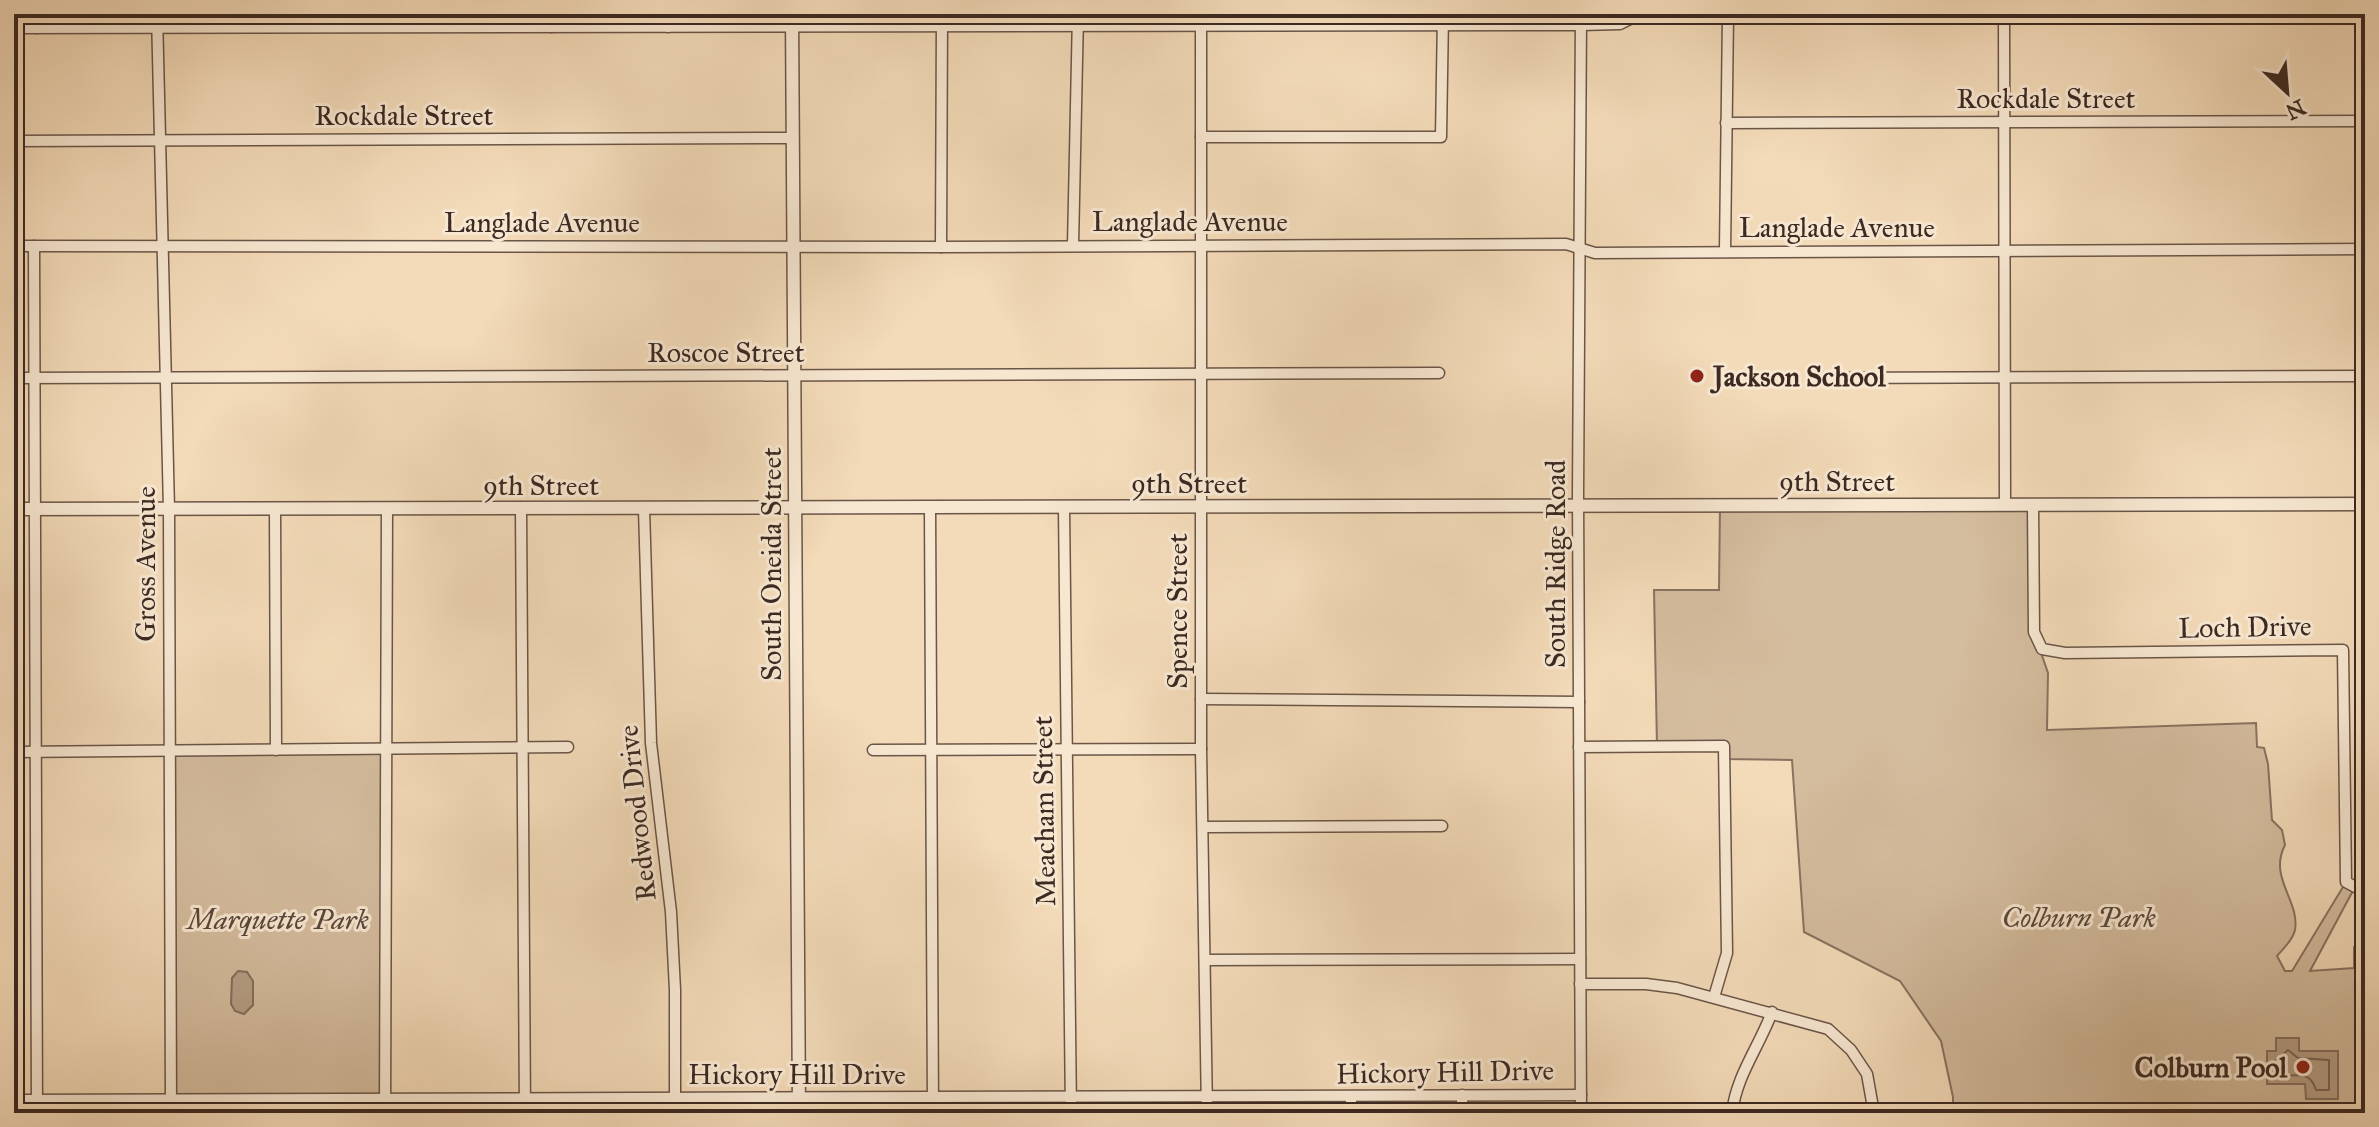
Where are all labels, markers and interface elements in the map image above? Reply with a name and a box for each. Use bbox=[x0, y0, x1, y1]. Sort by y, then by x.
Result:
north arrow bbox=[2247, 52, 2327, 132]
street label: Rockdale Street bbox=[1956, 81, 2136, 116]
text: N bbox=[2281, 93, 2310, 126]
street label: Rockdale Street bbox=[314, 98, 494, 133]
street label: Langlade Avenue bbox=[1092, 204, 1288, 239]
street label: Langlade Avenue bbox=[444, 205, 640, 240]
street label: Langlade Avenue bbox=[1739, 210, 1935, 245]
street label: Roscoe Street bbox=[647, 335, 805, 370]
place label: Jackson School bbox=[1709, 359, 1886, 394]
marker: Jackson School bbox=[1688, 367, 1706, 385]
street label: South Oneida Street bbox=[754, 447, 789, 681]
street label: South Ridge Road bbox=[1538, 460, 1573, 668]
street label: 9th Street bbox=[1779, 464, 1895, 499]
street label: 9th Street bbox=[1131, 466, 1247, 501]
street label: 9th Street bbox=[483, 468, 599, 503]
street label: Gross Avenue bbox=[128, 486, 163, 642]
street label: Spence Street bbox=[1160, 533, 1195, 689]
street label: Loch Drive bbox=[2178, 608, 2312, 646]
street label: Meacham Street bbox=[1025, 715, 1063, 906]
street label: Redwood Drive bbox=[610, 723, 664, 903]
park label: Colburn Park bbox=[2002, 900, 2156, 935]
park label: Marquette Park bbox=[184, 902, 370, 937]
place label: Colburn Pool bbox=[2135, 1050, 2287, 1085]
street label: Hickory Hill Drive bbox=[1336, 1053, 1554, 1091]
street label: Hickory Hill Drive bbox=[688, 1057, 906, 1092]
marker: Colburn Pool bbox=[2294, 1058, 2312, 1076]

